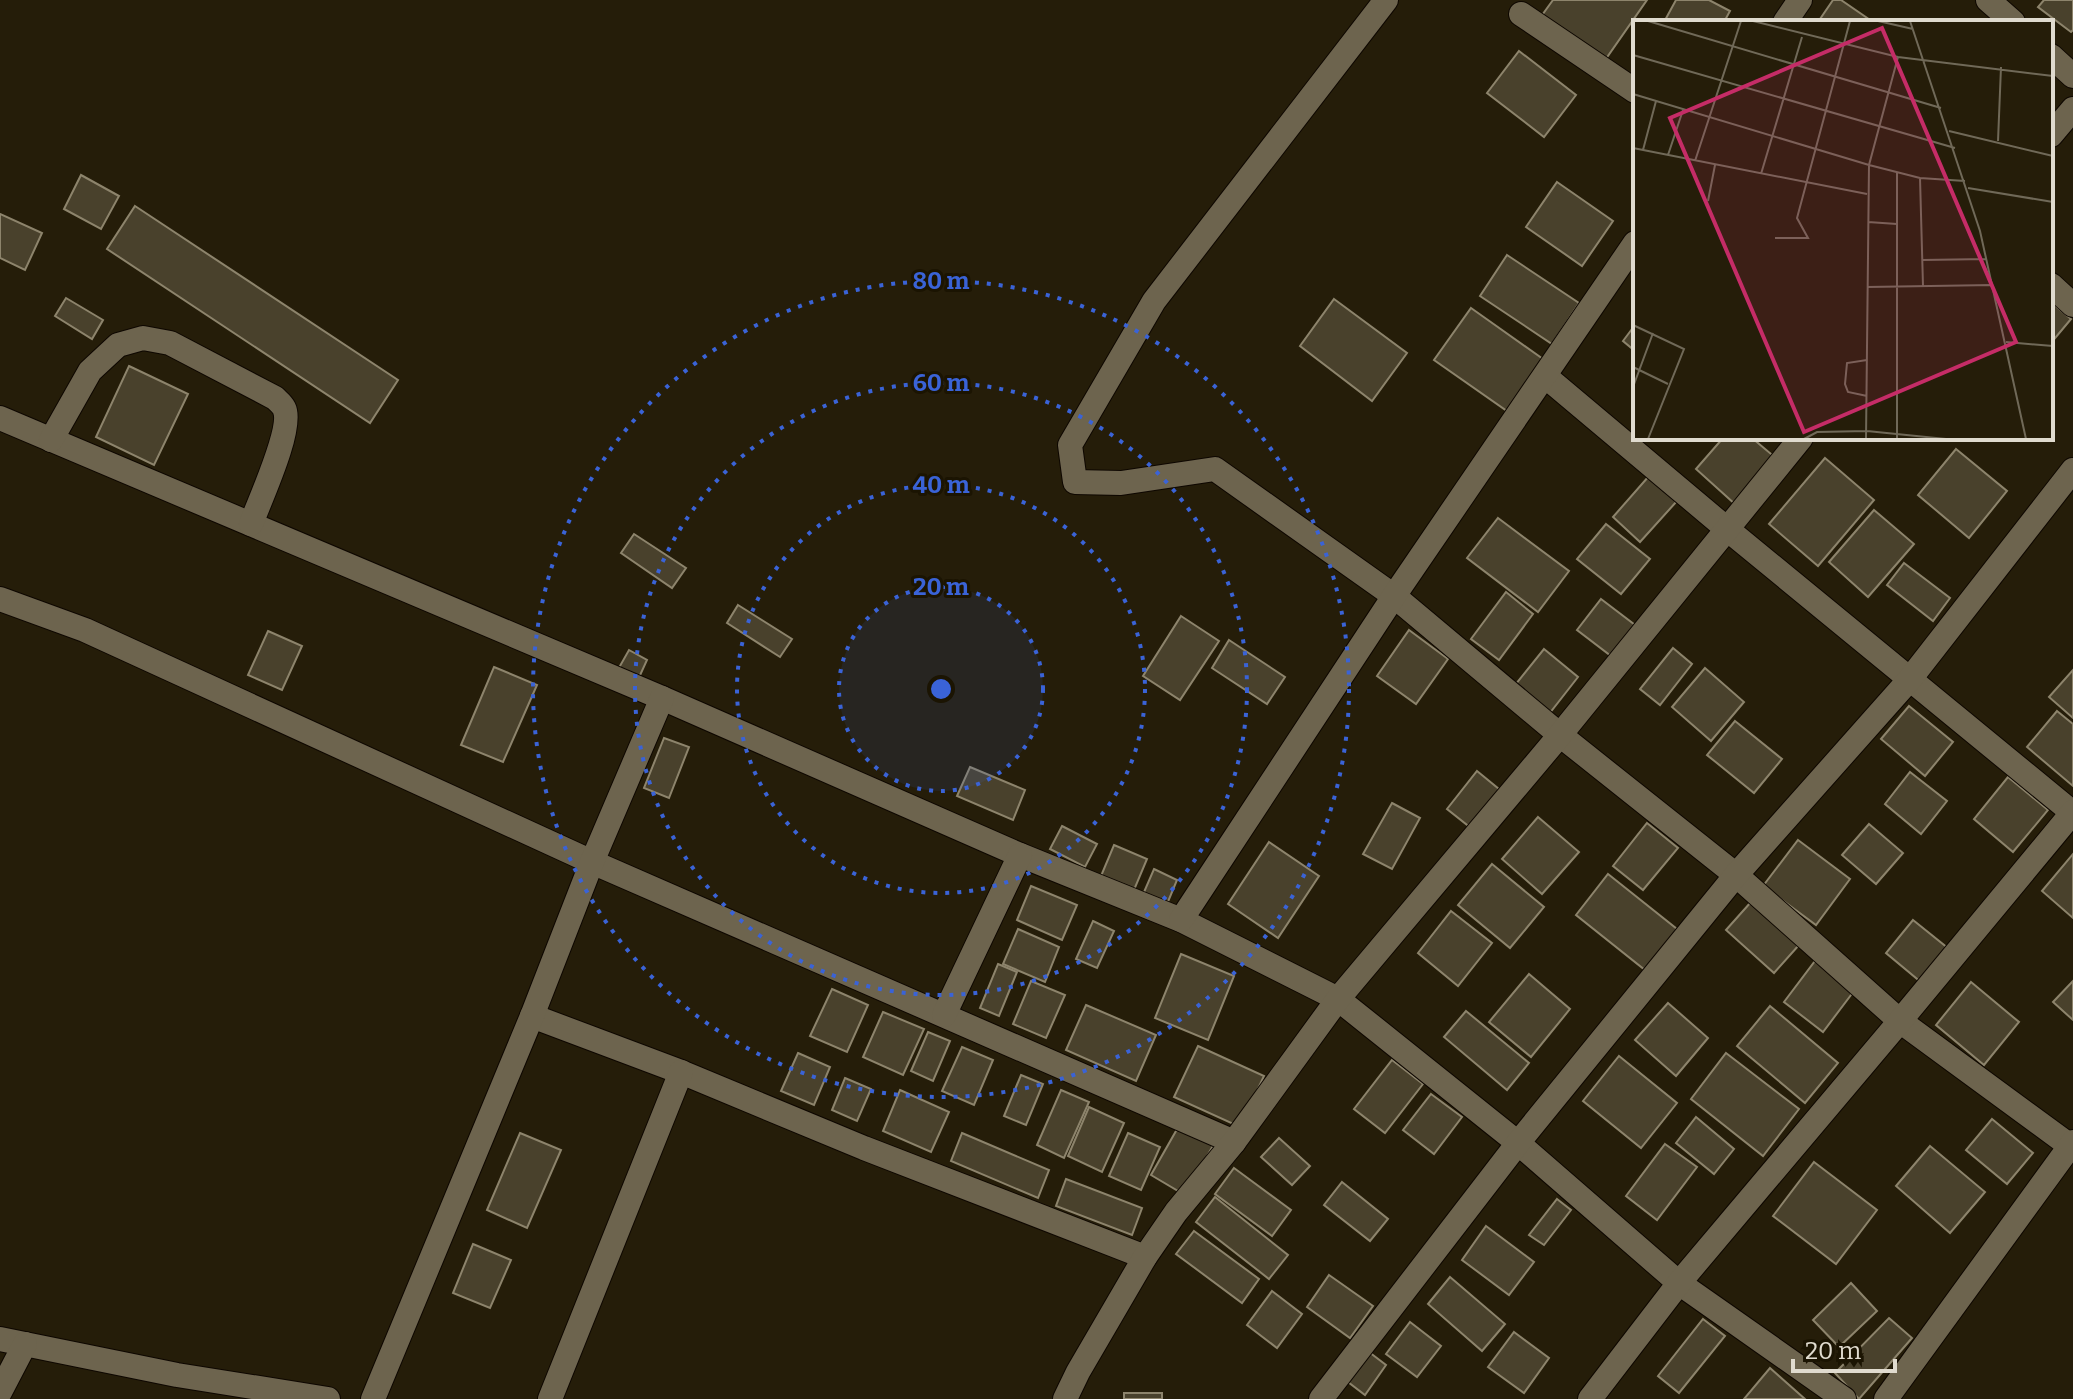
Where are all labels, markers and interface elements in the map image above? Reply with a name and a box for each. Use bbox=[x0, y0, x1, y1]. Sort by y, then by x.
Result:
inset map bbox=[1633, 20, 2053, 440]
text: 80 m bbox=[913, 267, 970, 295]
text: 60 m bbox=[913, 369, 969, 397]
text: 40 m bbox=[912, 471, 970, 499]
text: 20 m bbox=[913, 573, 969, 601]
centre of rings bbox=[927, 675, 955, 703]
scale bar bbox=[1793, 1323, 1895, 1373]
text: 20 m bbox=[1805, 1337, 1861, 1365]

